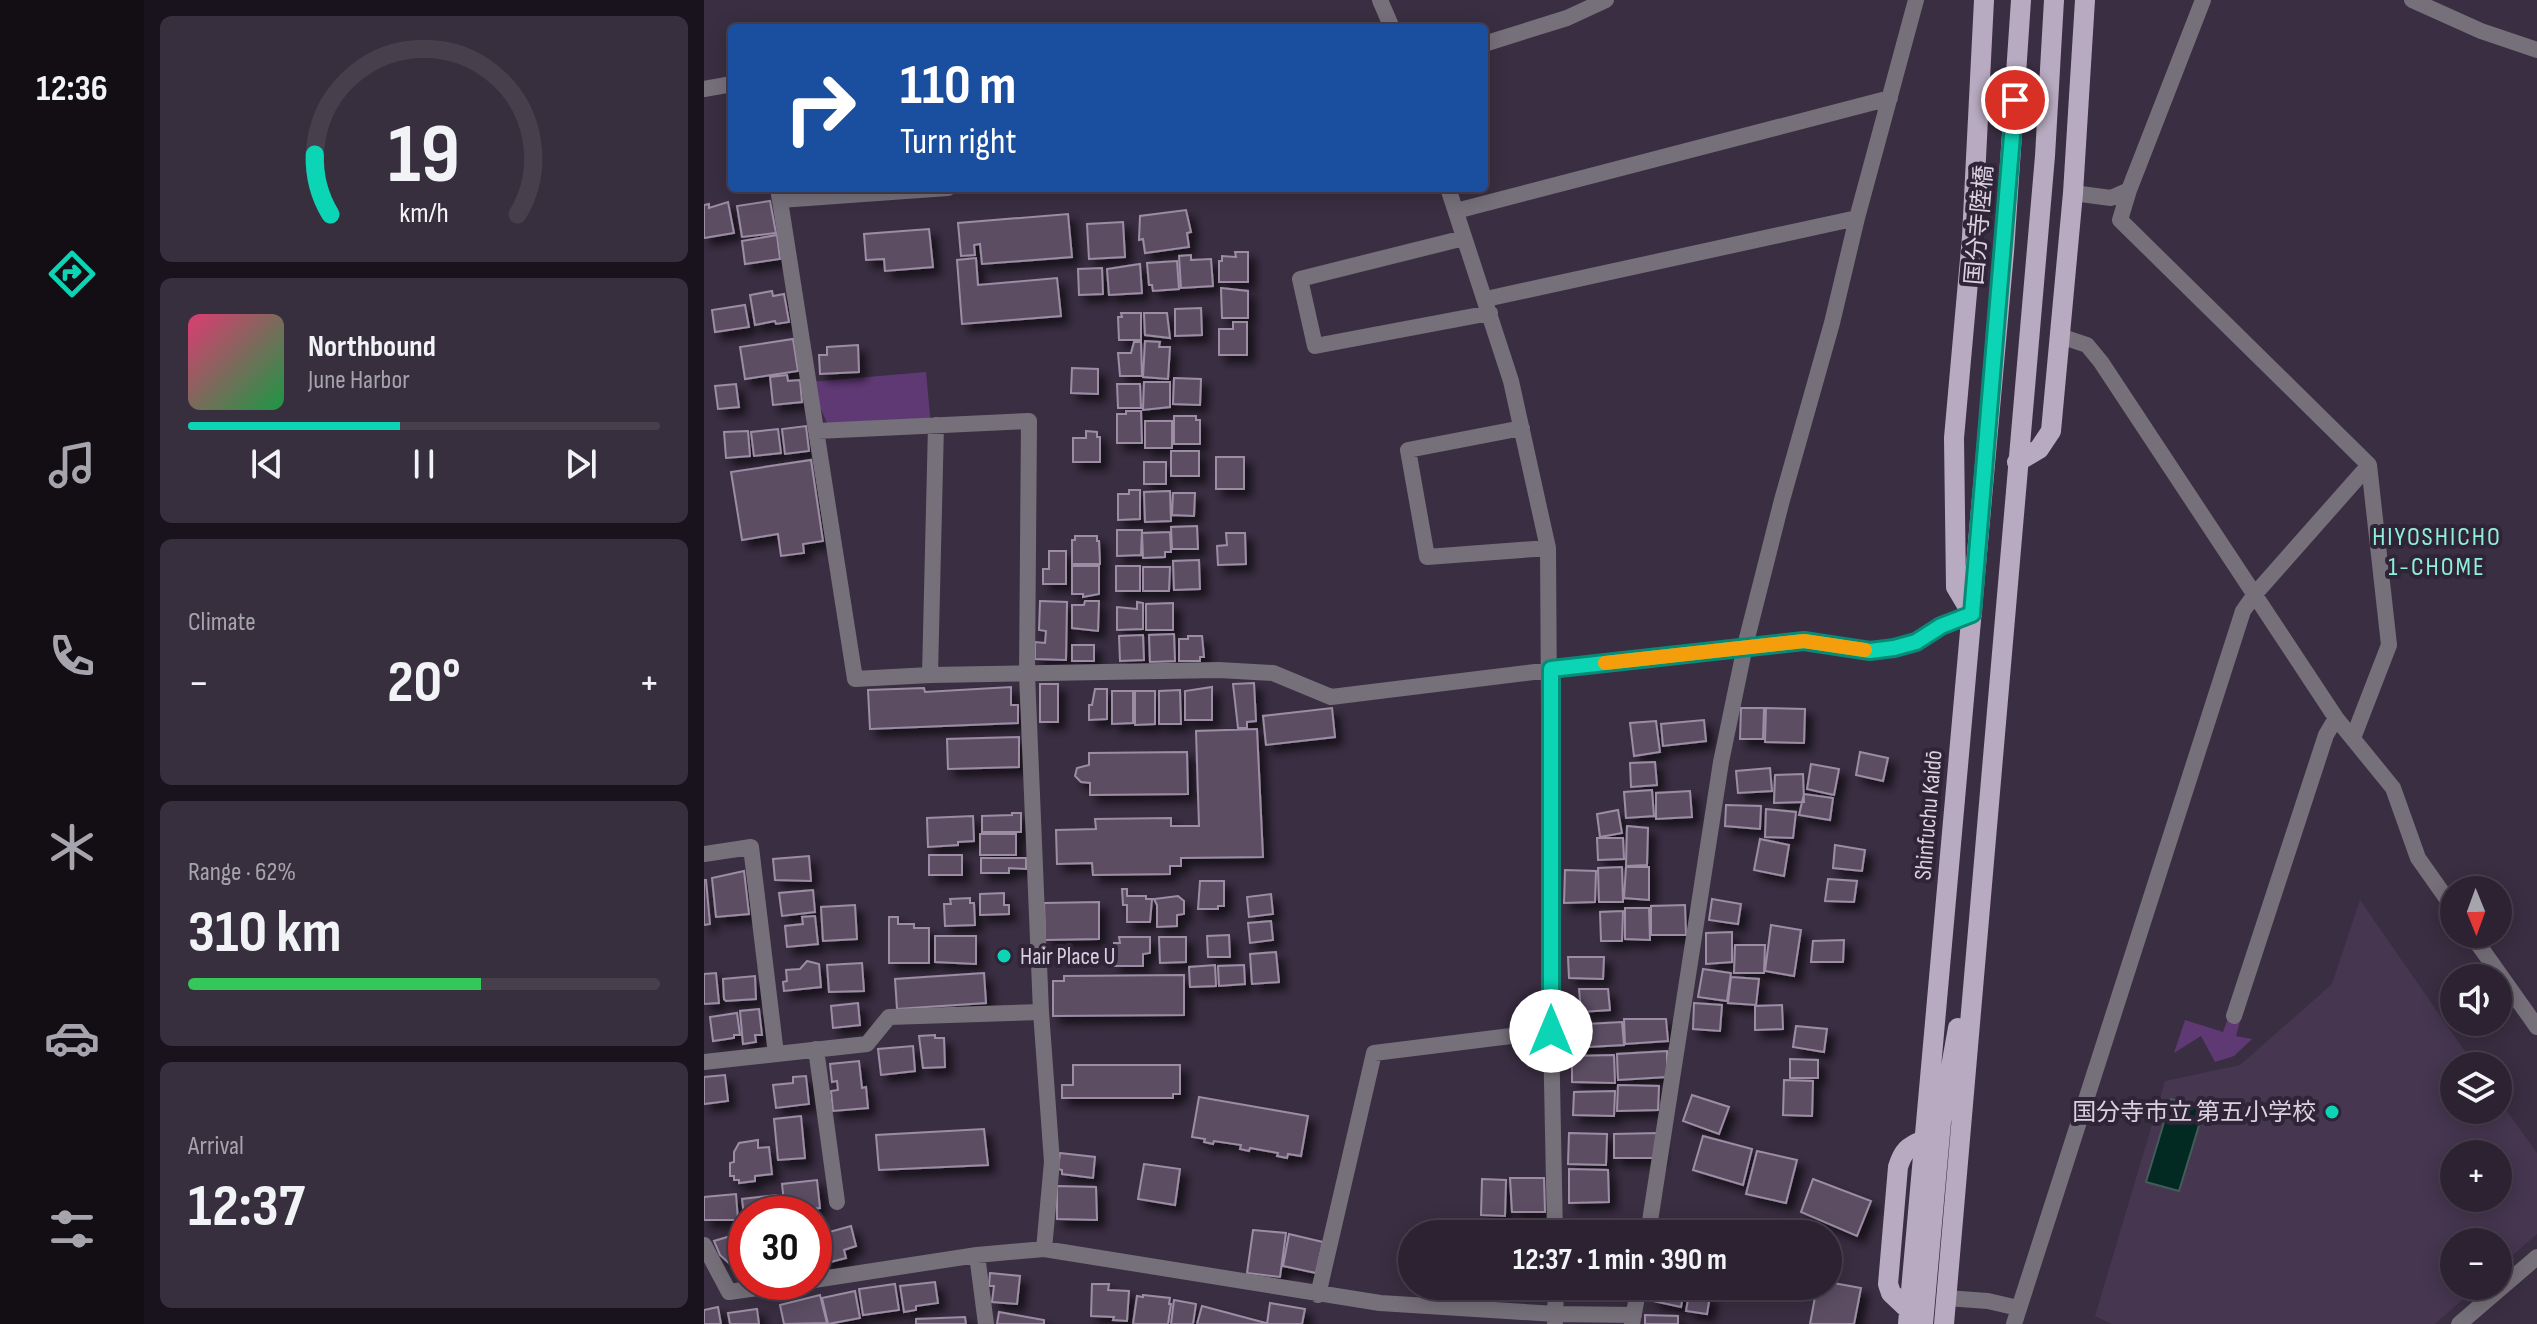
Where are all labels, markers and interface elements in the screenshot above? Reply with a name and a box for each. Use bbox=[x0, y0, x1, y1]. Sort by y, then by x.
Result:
text: 110 m bbox=[900, 53, 1016, 120]
icon: right bbox=[768, 56, 872, 160]
pin bbox=[1981, 66, 2049, 134]
text: 12:36 bbox=[36, 68, 108, 111]
icon: arrive bbox=[1993, 78, 2037, 122]
text: 19 bbox=[388, 105, 460, 205]
text: Turn right bbox=[900, 121, 1017, 164]
street label: 国分寺陸橋 bbox=[1960, 164, 1999, 286]
text: km/h bbox=[399, 196, 449, 231]
icon: directions bbox=[44, 246, 100, 302]
text: Northbound bbox=[308, 329, 436, 365]
text: June Harbor bbox=[308, 365, 410, 396]
icon: music bbox=[44, 437, 100, 493]
icon: previous bbox=[245, 442, 289, 486]
icon: pause bbox=[402, 442, 446, 486]
icon: next bbox=[559, 442, 603, 486]
district label: HIYOSHICHO 1-CHOME bbox=[2372, 522, 2502, 583]
text: Climate bbox=[188, 607, 256, 638]
icon: phone bbox=[44, 628, 100, 684]
text: 20° bbox=[387, 647, 461, 719]
text: − bbox=[188, 657, 210, 710]
text: + bbox=[638, 657, 660, 710]
street label: Shinfuchu Kaidō bbox=[1908, 749, 1949, 881]
icon: climate bbox=[44, 819, 100, 875]
text: Range · 62% bbox=[188, 857, 296, 888]
north arrow bbox=[2440, 876, 2512, 948]
map controls bbox=[2440, 876, 2512, 1300]
text: 310 km bbox=[188, 897, 341, 969]
place label: Hair Place U bbox=[1020, 942, 1115, 971]
marker: Hair Place U bbox=[995, 947, 1013, 965]
button: sound bbox=[2440, 964, 2512, 1036]
position arrow bbox=[1509, 989, 1593, 1073]
icon: car bbox=[44, 1010, 100, 1066]
button: layers bbox=[2440, 1052, 2512, 1124]
place label: 国分寺市立 第五小学校 bbox=[2072, 1098, 2316, 1127]
marker: 国分寺市立 第五小学校 bbox=[2323, 1103, 2341, 1121]
text: Arrival bbox=[188, 1131, 244, 1162]
button: + bbox=[2440, 1140, 2512, 1212]
text: 12:37 bbox=[188, 1171, 305, 1243]
speed limit sign: 30 bbox=[728, 1196, 832, 1300]
icon: filters bbox=[44, 1201, 100, 1257]
button: − bbox=[2440, 1228, 2512, 1300]
text: 12:37 · 1 min · 390 m bbox=[1513, 1242, 1727, 1278]

